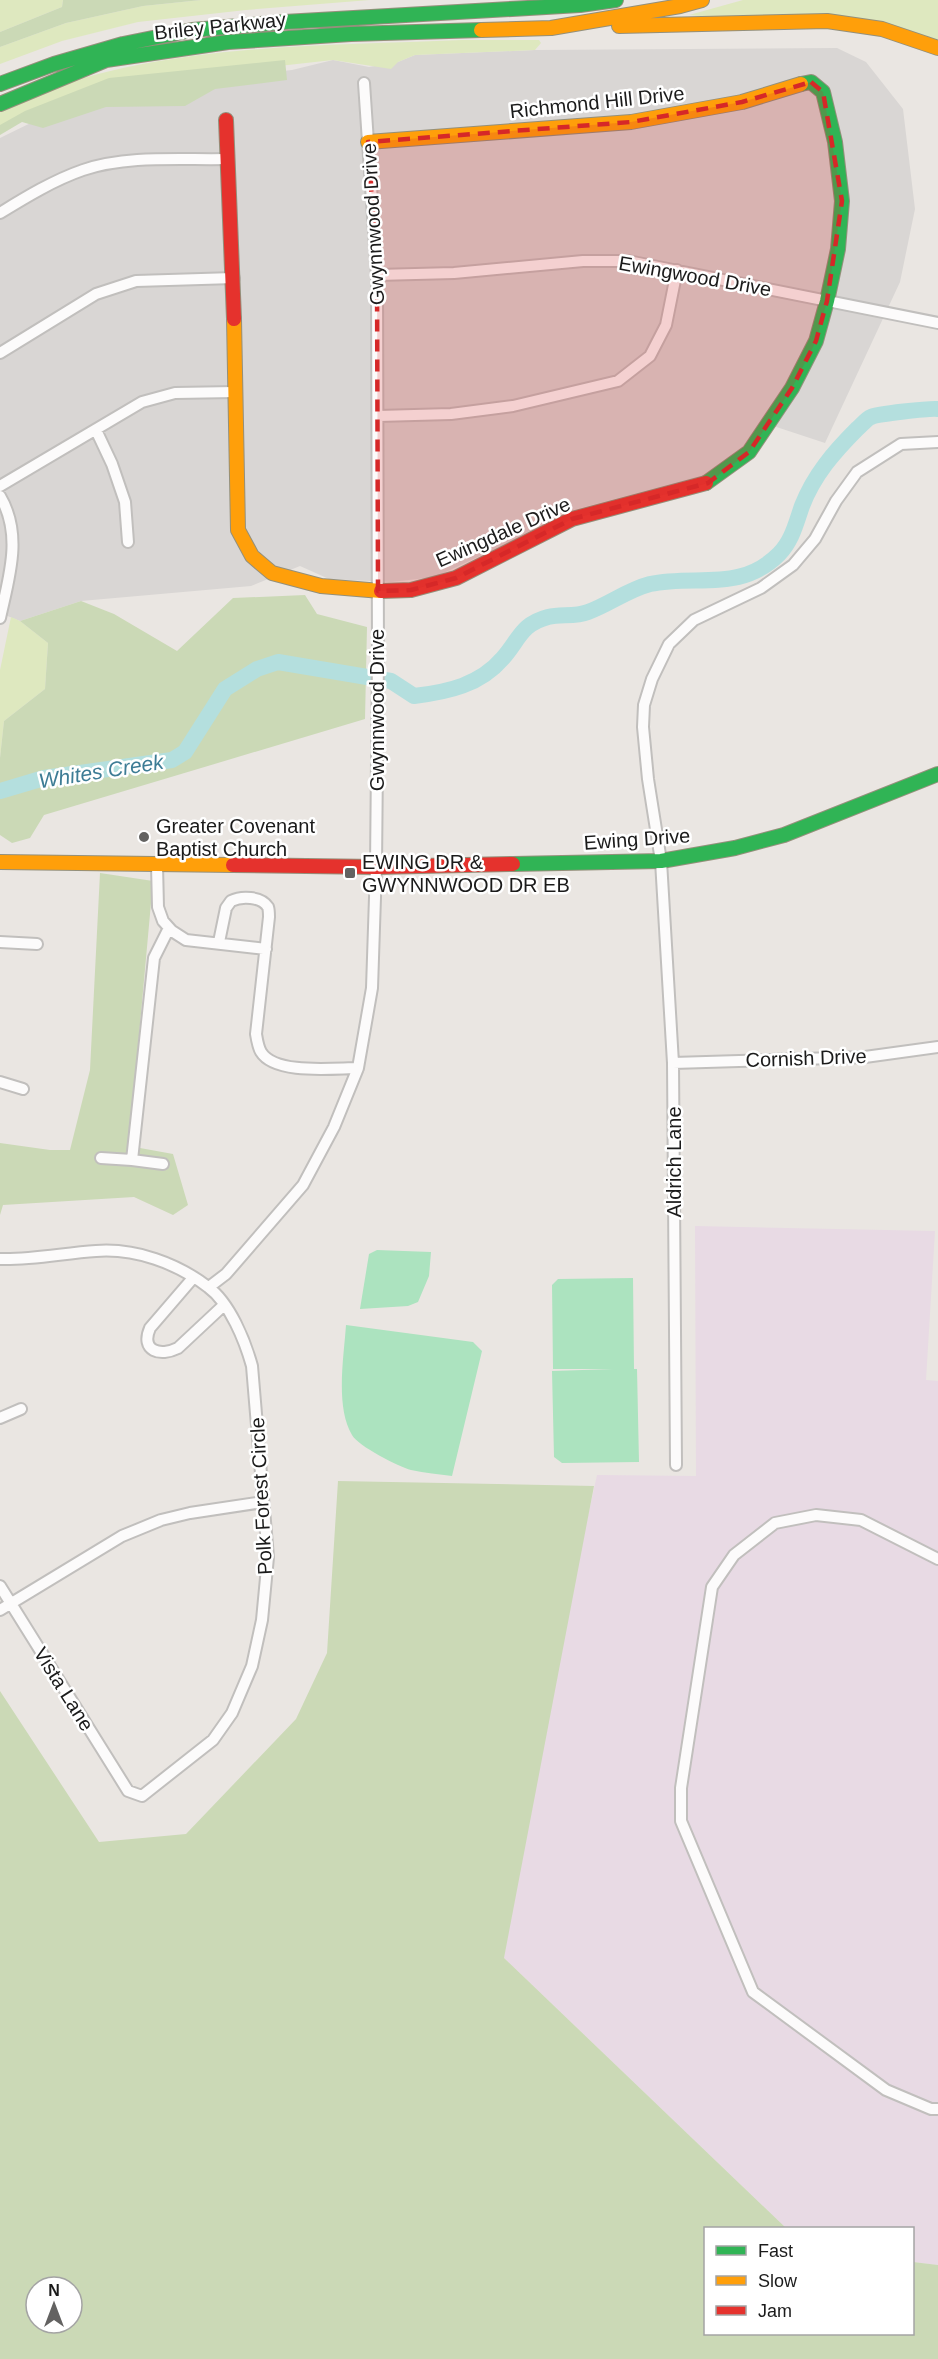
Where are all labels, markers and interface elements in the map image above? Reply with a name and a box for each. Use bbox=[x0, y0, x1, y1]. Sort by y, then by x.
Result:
street label: Briley Parkway bbox=[153, 8, 287, 44]
street label: Richmond Hill Drive bbox=[509, 82, 685, 122]
street label: Gwynnwood Drive bbox=[358, 142, 388, 306]
street label: Ewingwood Drive bbox=[617, 252, 773, 300]
street label: Ewingdale Drive bbox=[433, 493, 573, 571]
street label: Gwynnwood Drive bbox=[366, 629, 388, 791]
water label: Whites Creek bbox=[37, 750, 167, 792]
place label: Greater Covenant Baptist Church bbox=[156, 815, 315, 860]
street label: Ewing Drive bbox=[583, 824, 691, 854]
marker: Greater Covenant Baptist Church bbox=[137, 830, 151, 844]
place label: EWING DR & GWYNNWOOD DR EB bbox=[362, 851, 570, 896]
marker: EWING DR & GWYNNWOOD DR EB bbox=[343, 866, 357, 880]
street label: Cornish Drive bbox=[745, 1045, 867, 1071]
street label: Aldrich Lane bbox=[663, 1106, 685, 1218]
street label: Polk Forest Circle bbox=[246, 1417, 276, 1575]
street label: Vista Lane bbox=[30, 1643, 98, 1735]
legend bbox=[704, 2227, 914, 2335]
text: Fast bbox=[758, 2241, 793, 2261]
text: Slow bbox=[758, 2271, 798, 2291]
north arrow bbox=[24, 2275, 84, 2335]
text: N bbox=[48, 2282, 60, 2299]
text: Jam bbox=[758, 2301, 792, 2321]

